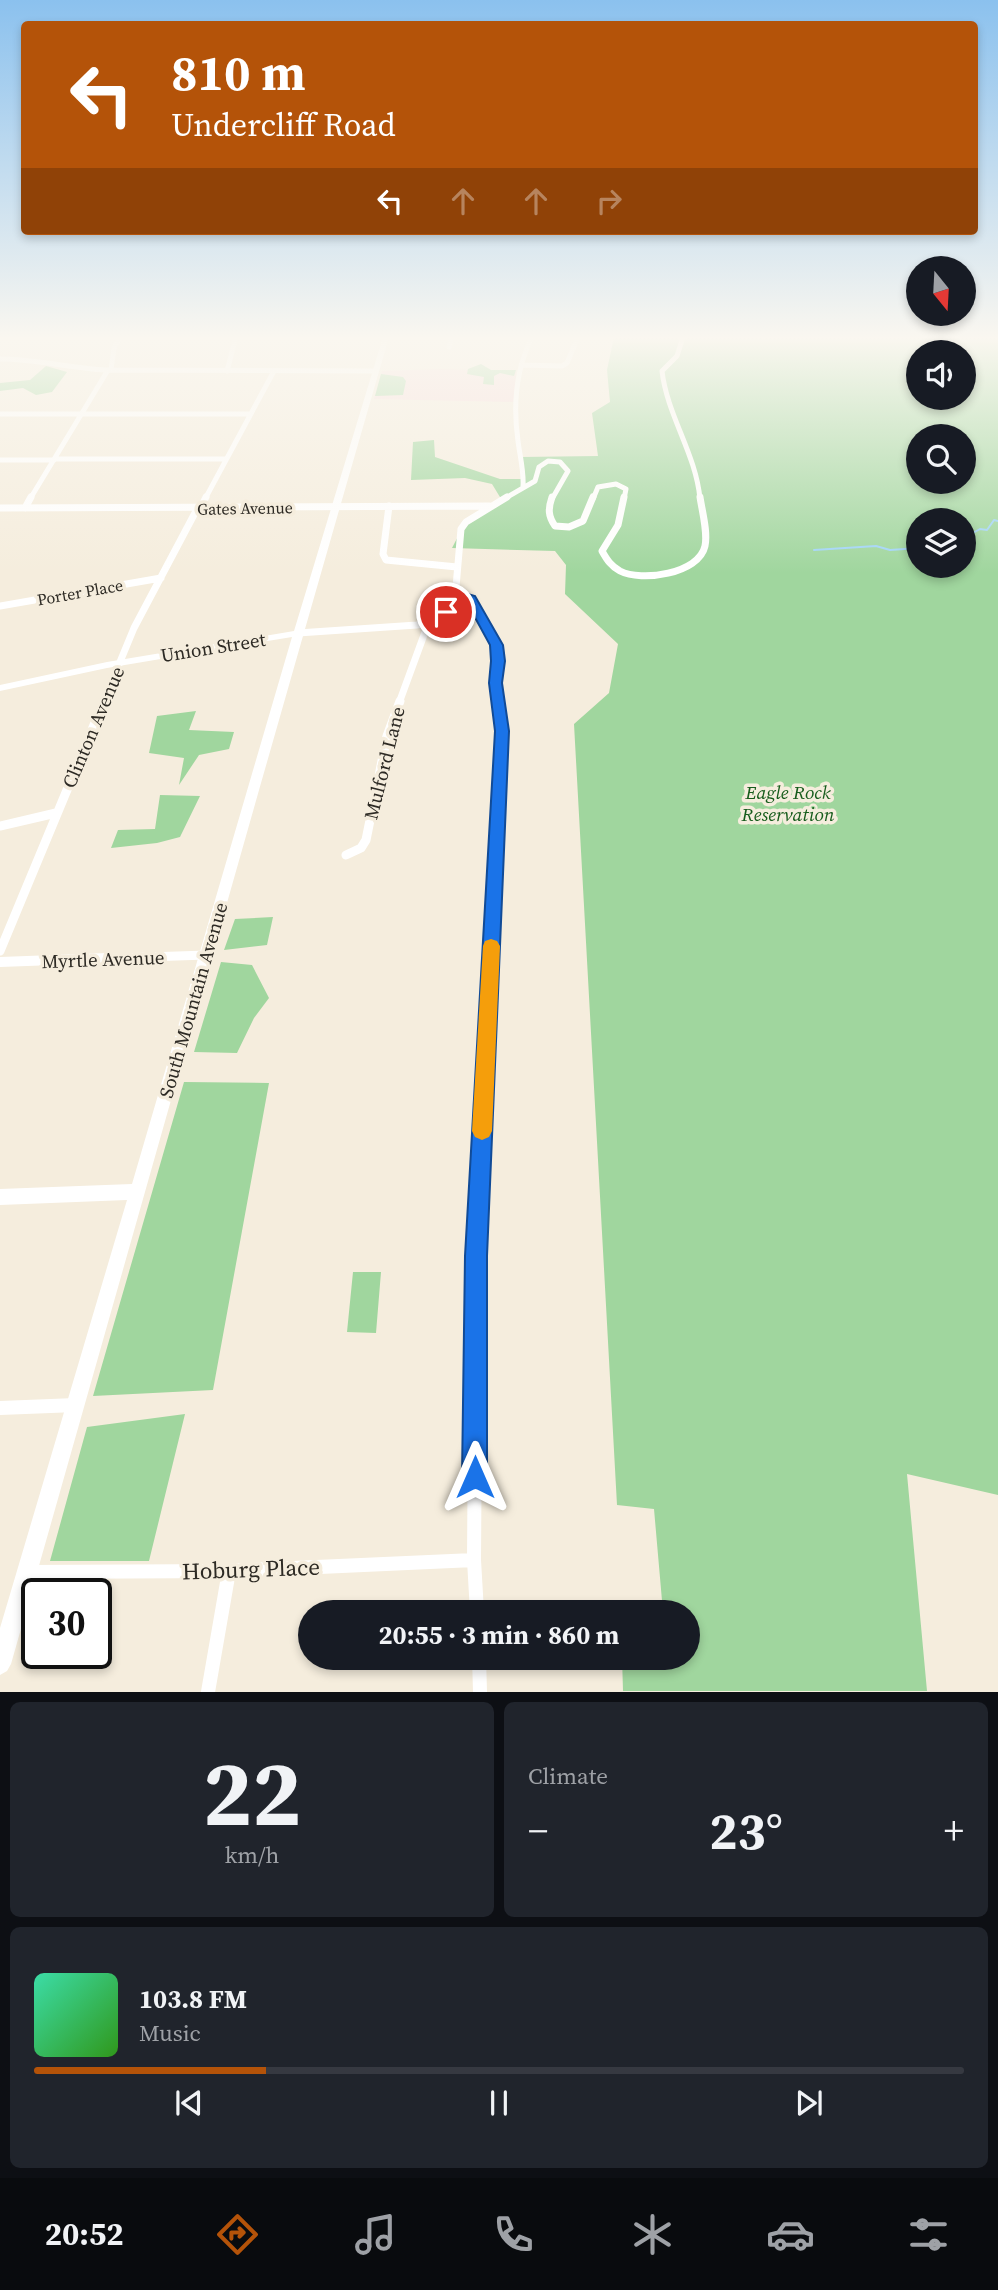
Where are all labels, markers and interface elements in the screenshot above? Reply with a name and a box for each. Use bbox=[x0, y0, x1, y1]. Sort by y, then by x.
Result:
text: 810 m bbox=[171, 39, 306, 106]
icon: left bbox=[56, 49, 147, 140]
text: Undercliff Road bbox=[171, 103, 396, 147]
icon: left bbox=[371, 182, 409, 220]
icon: ahead bbox=[444, 182, 482, 220]
icon: ahead bbox=[517, 182, 555, 220]
icon: right bbox=[590, 182, 628, 220]
north arrow bbox=[906, 256, 976, 326]
map controls bbox=[906, 256, 976, 578]
button: sound bbox=[906, 340, 976, 410]
button: search bbox=[906, 424, 976, 494]
street label: Gates Avenue bbox=[197, 496, 293, 520]
button: layers bbox=[906, 508, 976, 578]
street label: Porter Place bbox=[35, 574, 125, 610]
pin bbox=[416, 582, 476, 642]
icon: arrive bbox=[427, 593, 465, 631]
street label: Union Street bbox=[159, 626, 268, 668]
street label: Clinton Avenue bbox=[56, 662, 130, 792]
street label: Mulford Lane bbox=[357, 704, 411, 822]
park label: Eagle Rock Reservation bbox=[741, 779, 835, 827]
street label: South Mountain Avenue bbox=[153, 899, 233, 1101]
street label: Myrtle Avenue bbox=[41, 944, 165, 974]
position arrow bbox=[438, 1440, 512, 1514]
street label: Hoburg Place bbox=[181, 1551, 321, 1587]
speed limit sign: 30 bbox=[21, 1578, 112, 1669]
text: 20:55 · 3 min · 860 m bbox=[379, 1617, 619, 1653]
text: 22 bbox=[203, 1731, 301, 1855]
text: Climate bbox=[528, 1760, 608, 1792]
text: 23° bbox=[709, 1795, 783, 1866]
text: − bbox=[528, 1805, 548, 1857]
text: + bbox=[944, 1805, 964, 1857]
text: km/h bbox=[225, 1839, 279, 1871]
text: 103.8 FM bbox=[139, 1981, 247, 2017]
text: Music bbox=[139, 2017, 201, 2049]
icon: previous bbox=[170, 2084, 208, 2122]
icon: pause bbox=[480, 2084, 518, 2122]
icon: next bbox=[790, 2084, 828, 2122]
icon: directions bbox=[213, 2210, 262, 2259]
icon: music bbox=[351, 2210, 400, 2259]
icon: phone bbox=[489, 2210, 538, 2259]
icon: climate bbox=[628, 2210, 677, 2259]
icon: car bbox=[766, 2210, 815, 2259]
icon: filters bbox=[904, 2210, 953, 2259]
text: 20:52 bbox=[45, 2212, 124, 2256]

